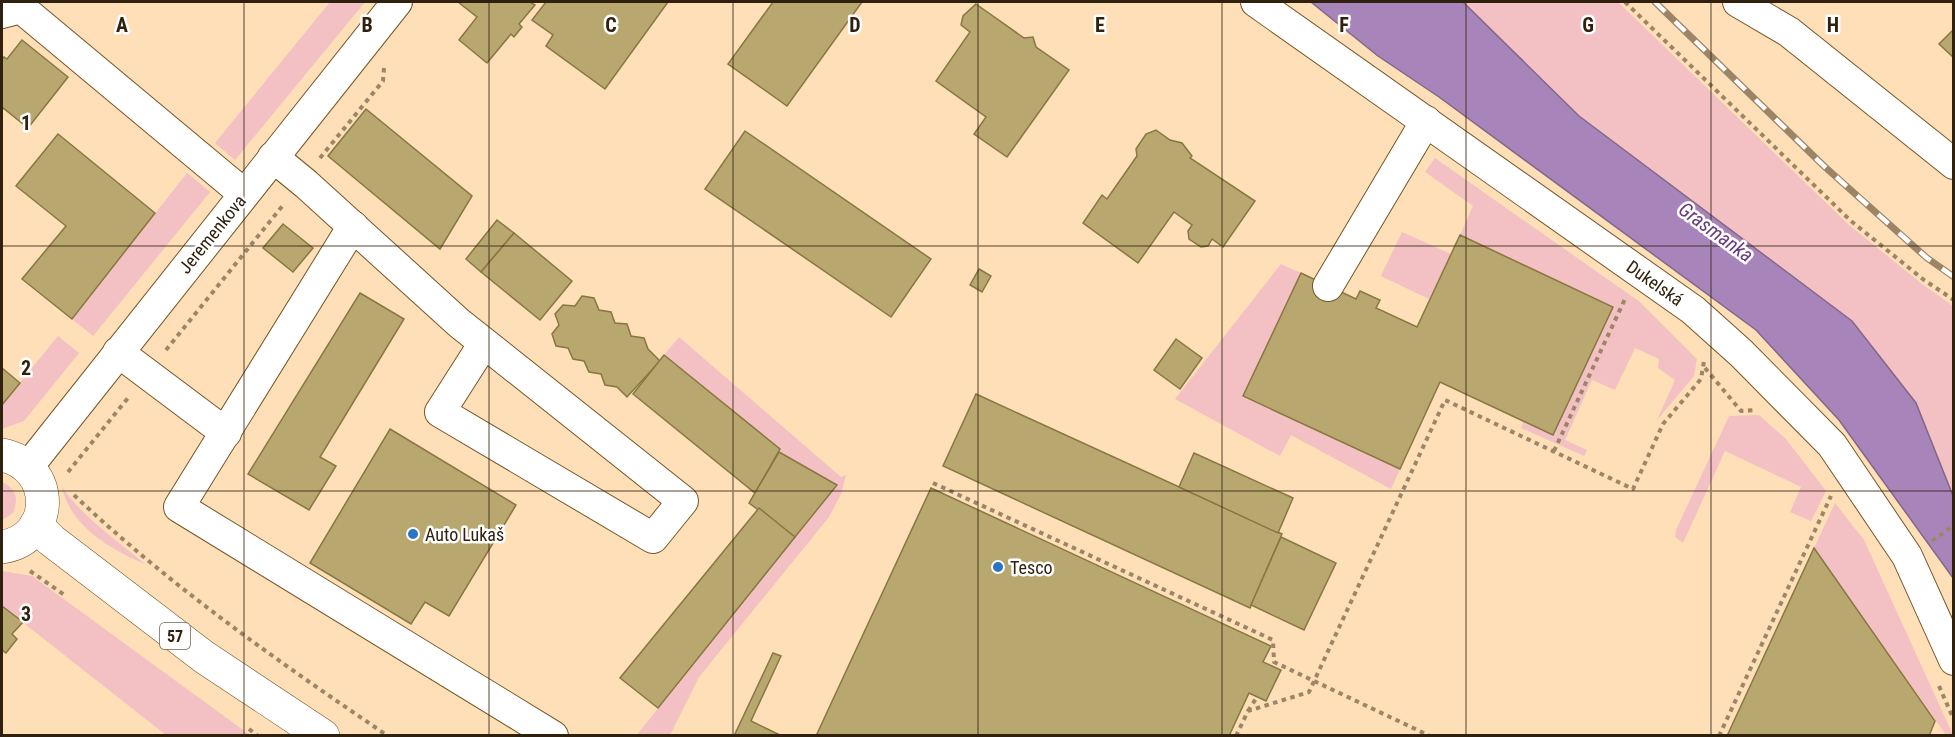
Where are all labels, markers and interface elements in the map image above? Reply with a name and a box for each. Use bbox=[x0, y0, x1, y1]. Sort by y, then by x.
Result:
text: A bbox=[116, 13, 128, 37]
text: B bbox=[361, 13, 373, 37]
text: C bbox=[605, 13, 617, 37]
text: D bbox=[849, 13, 861, 37]
text: E bbox=[1095, 13, 1105, 37]
text: F bbox=[1339, 13, 1349, 37]
text: G bbox=[1582, 13, 1594, 37]
text: H bbox=[1827, 13, 1839, 37]
text: 1 bbox=[21, 111, 31, 135]
street label: Jeremenkova bbox=[174, 191, 250, 277]
water label: Grasmanka bbox=[1674, 197, 1758, 267]
street label: Dukelská bbox=[1623, 256, 1687, 310]
text: 2 bbox=[21, 356, 31, 380]
place label: Auto Lukaš bbox=[425, 524, 504, 545]
marker: Auto Lukaš bbox=[406, 527, 420, 541]
place label: Tesco bbox=[1010, 557, 1053, 578]
marker: Tesco bbox=[991, 560, 1005, 574]
text: 3 bbox=[21, 602, 31, 626]
road number: 57 bbox=[160, 623, 190, 649]

